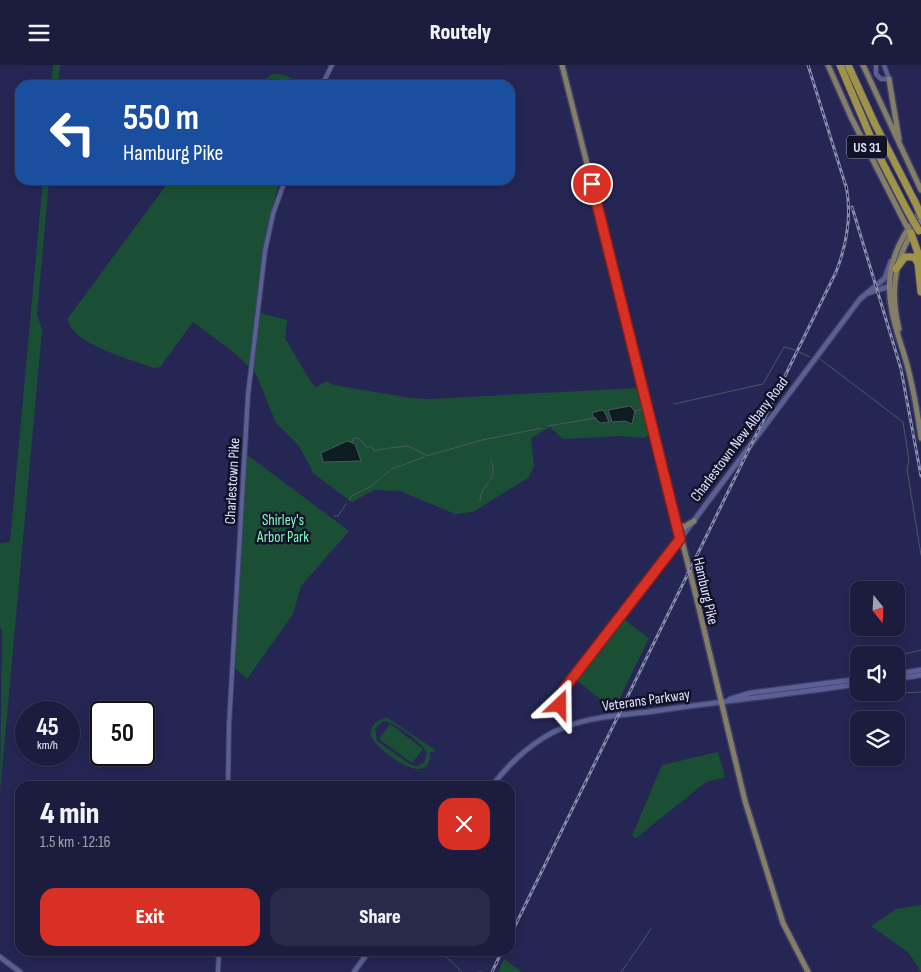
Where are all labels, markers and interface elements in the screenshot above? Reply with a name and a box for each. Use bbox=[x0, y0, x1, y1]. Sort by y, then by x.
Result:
icon: menu bbox=[25, 19, 53, 47]
text: Routely bbox=[430, 19, 491, 46]
icon: person bbox=[868, 19, 896, 47]
text: 550 m bbox=[123, 97, 199, 140]
icon: left bbox=[40, 100, 105, 165]
road number: US 31 bbox=[847, 135, 887, 159]
text: Hamburg Pike bbox=[123, 140, 223, 167]
pin bbox=[571, 163, 613, 205]
icon: arrive bbox=[578, 170, 606, 198]
street label: Charlestown New Albany Road bbox=[686, 373, 792, 505]
street label: Charlestown Pike bbox=[221, 437, 244, 525]
park label: Shirley's Arbor Park bbox=[256, 511, 309, 547]
street label: Hamburg Pike bbox=[689, 556, 722, 627]
north arrow bbox=[850, 581, 905, 636]
map controls bbox=[850, 581, 905, 766]
button: sound bbox=[850, 646, 905, 701]
position arrow bbox=[533, 678, 585, 730]
street label: Veterans Parkway bbox=[601, 685, 691, 716]
speed limit sign: 50 bbox=[90, 701, 155, 766]
button: layers bbox=[850, 711, 905, 766]
text: 45 bbox=[36, 712, 59, 743]
text: km/h bbox=[37, 738, 58, 753]
text: 4 min bbox=[40, 796, 99, 832]
button: close bbox=[438, 798, 490, 850]
text: 1.5 km · 12:16 bbox=[40, 833, 111, 852]
button: Exit bbox=[40, 888, 260, 946]
button: Share bbox=[270, 888, 490, 946]

